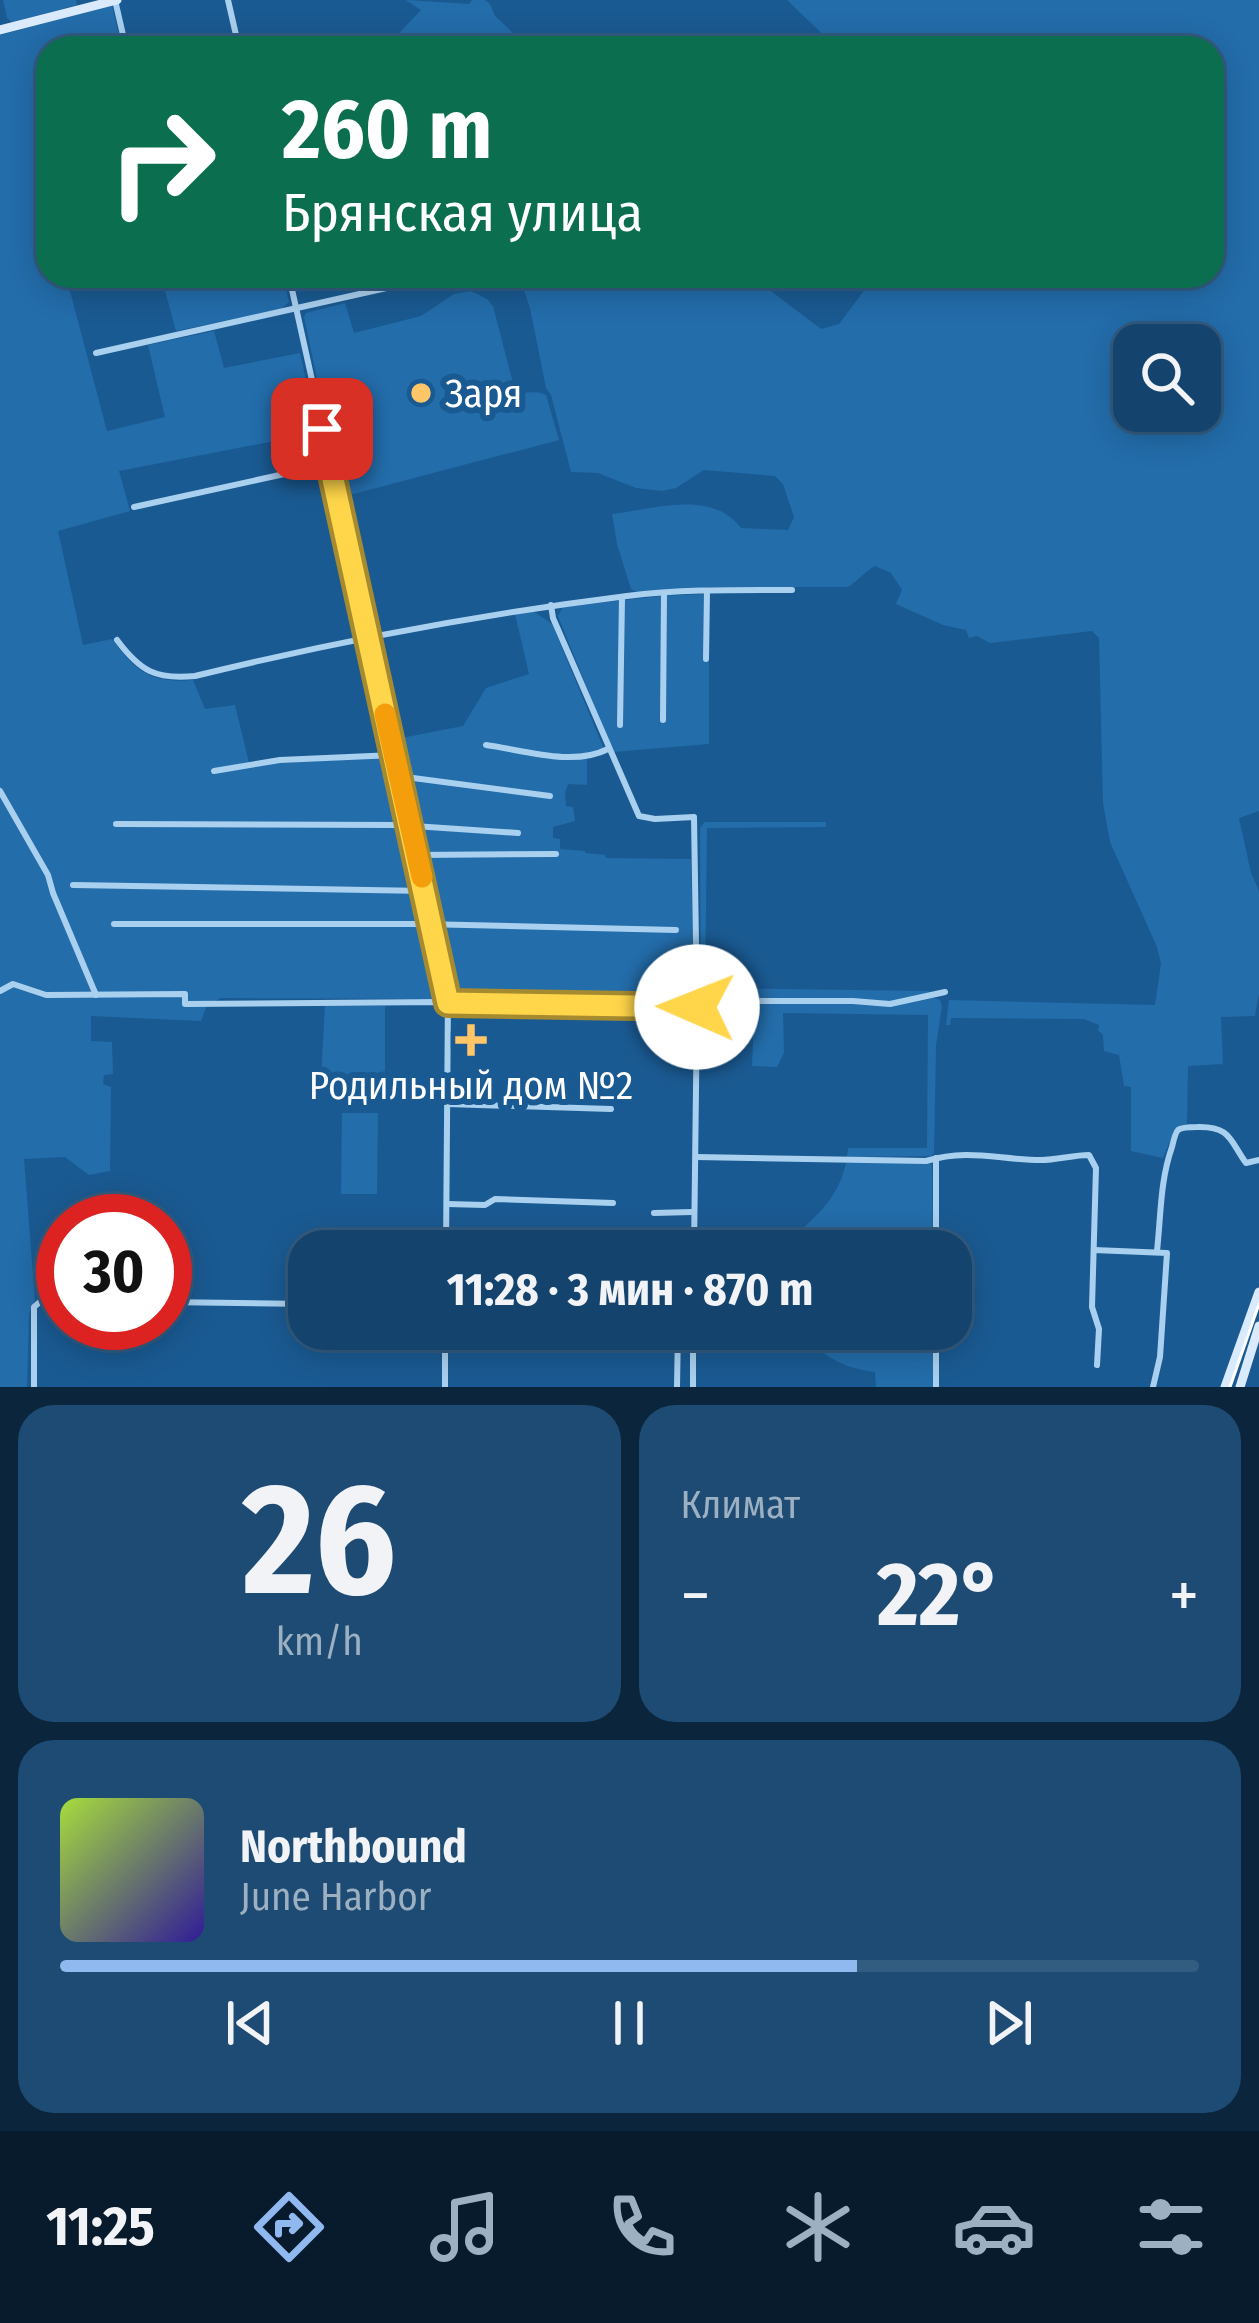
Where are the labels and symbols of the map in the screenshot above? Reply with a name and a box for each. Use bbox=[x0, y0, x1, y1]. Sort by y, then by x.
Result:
place label: Заря bbox=[445, 371, 522, 417]
pin bbox=[271, 378, 373, 480]
marker: Заря bbox=[408, 380, 434, 406]
position arrow bbox=[634, 944, 760, 1070]
marker: Родильный дом №2 bbox=[455, 1024, 487, 1056]
place label: Родильный дом №2 bbox=[309, 1063, 633, 1109]
speed limit sign: 30 bbox=[36, 1194, 192, 1350]

